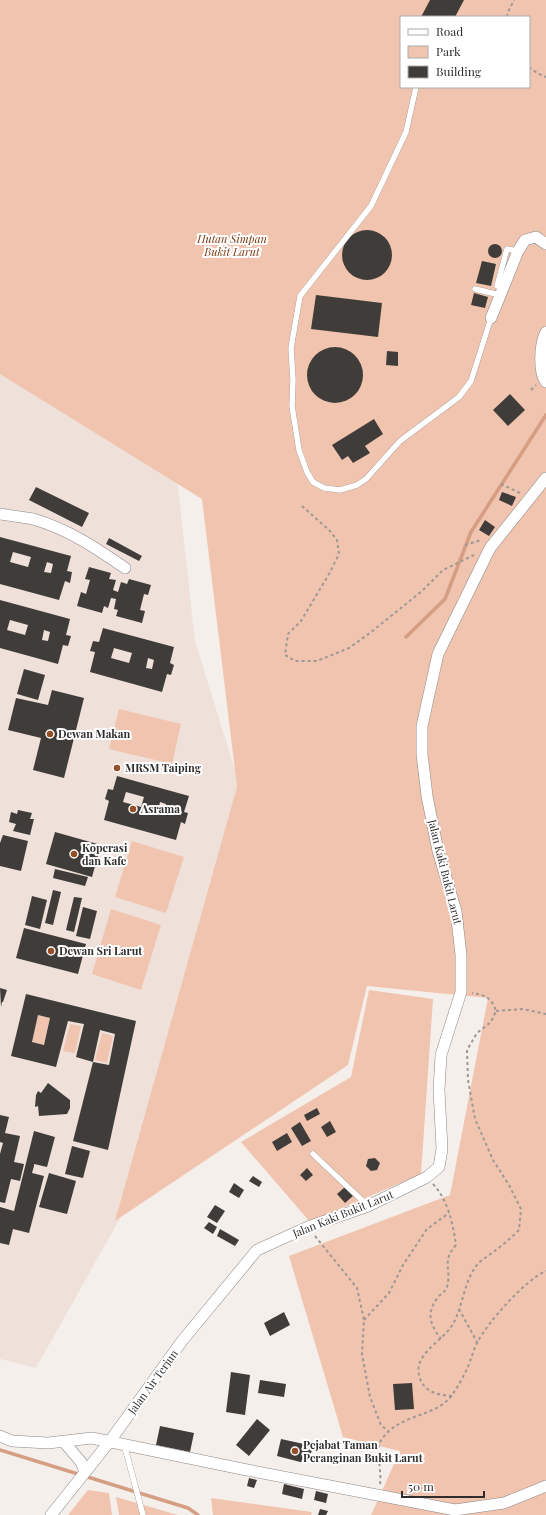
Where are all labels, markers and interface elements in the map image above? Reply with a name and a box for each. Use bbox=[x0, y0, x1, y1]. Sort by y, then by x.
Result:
legend bbox=[400, 16, 530, 88]
text: Road bbox=[436, 23, 463, 39]
text: Park bbox=[436, 43, 461, 59]
text: Building bbox=[436, 63, 482, 79]
park label: Hutan Simpan Bukit Larut bbox=[196, 231, 267, 259]
place label: Dewan Makan bbox=[58, 726, 130, 741]
marker: Dewan Makan bbox=[45, 729, 55, 739]
place label: MRSM Taiping bbox=[125, 760, 202, 775]
marker: MRSM Taiping bbox=[112, 763, 122, 773]
place label: Asrama bbox=[140, 801, 180, 816]
marker: Asrama bbox=[128, 804, 138, 814]
street label: Jalan Kaki Bukit Larut bbox=[425, 817, 466, 926]
place label: Koperasi dan Kafe bbox=[82, 840, 128, 868]
marker: Koperasi dan Kafe bbox=[69, 849, 79, 859]
place label: Dewan Sri Larut bbox=[59, 943, 142, 958]
marker: Dewan Sri Larut bbox=[46, 946, 56, 956]
street label: Jalan Kaki Bukit Larut bbox=[289, 1186, 396, 1241]
street label: Jalan Air Terjun bbox=[123, 1346, 181, 1418]
place label: Pejabat Taman Peranginan Bukit Larut bbox=[303, 1437, 423, 1465]
marker: Pejabat Taman Peranginan Bukit Larut bbox=[290, 1446, 300, 1456]
scale bar bbox=[402, 1473, 484, 1499]
text: 50 m bbox=[408, 1478, 434, 1494]

